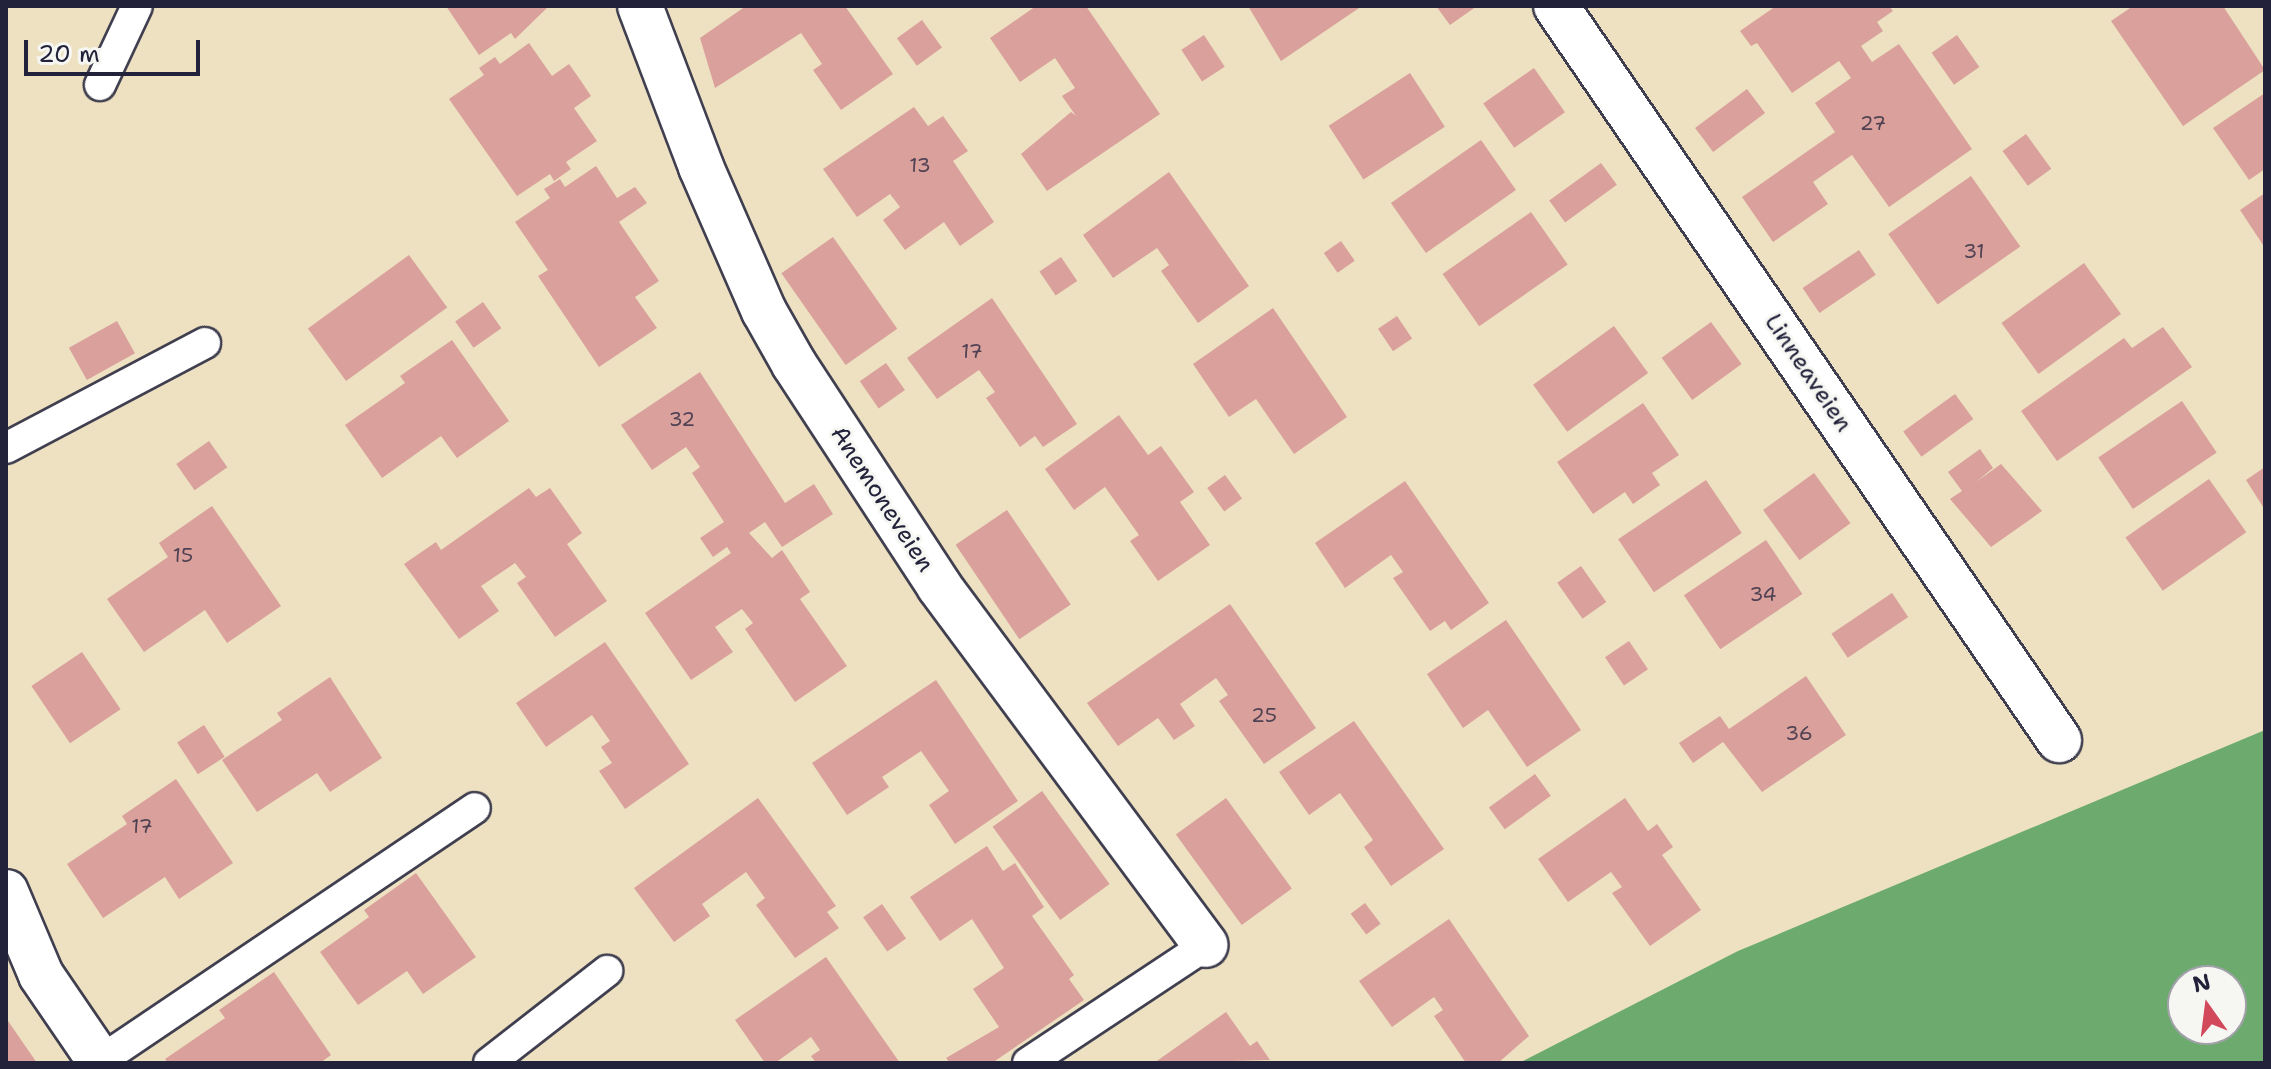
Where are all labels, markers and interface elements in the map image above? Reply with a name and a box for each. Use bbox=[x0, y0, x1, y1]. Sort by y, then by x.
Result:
scale bar bbox=[28, 24, 204, 74]
text: 20 m bbox=[38, 38, 100, 70]
house number: 27 bbox=[1860, 111, 1886, 135]
house number: 13 bbox=[909, 153, 931, 177]
house number: 31 bbox=[1963, 239, 1985, 263]
street label: Linneaveien bbox=[1758, 309, 1858, 437]
house number: 17 bbox=[961, 339, 983, 363]
house number: 32 bbox=[669, 407, 695, 431]
street label: Anemoneveien bbox=[824, 421, 940, 577]
house number: 15 bbox=[173, 543, 193, 567]
house number: 34 bbox=[1749, 582, 1777, 606]
house number: 25 bbox=[1251, 703, 1277, 727]
house number: 36 bbox=[1785, 721, 1813, 745]
house number: 17 bbox=[131, 814, 153, 838]
north arrow bbox=[2167, 965, 2247, 1045]
text: N bbox=[2190, 967, 2214, 999]

